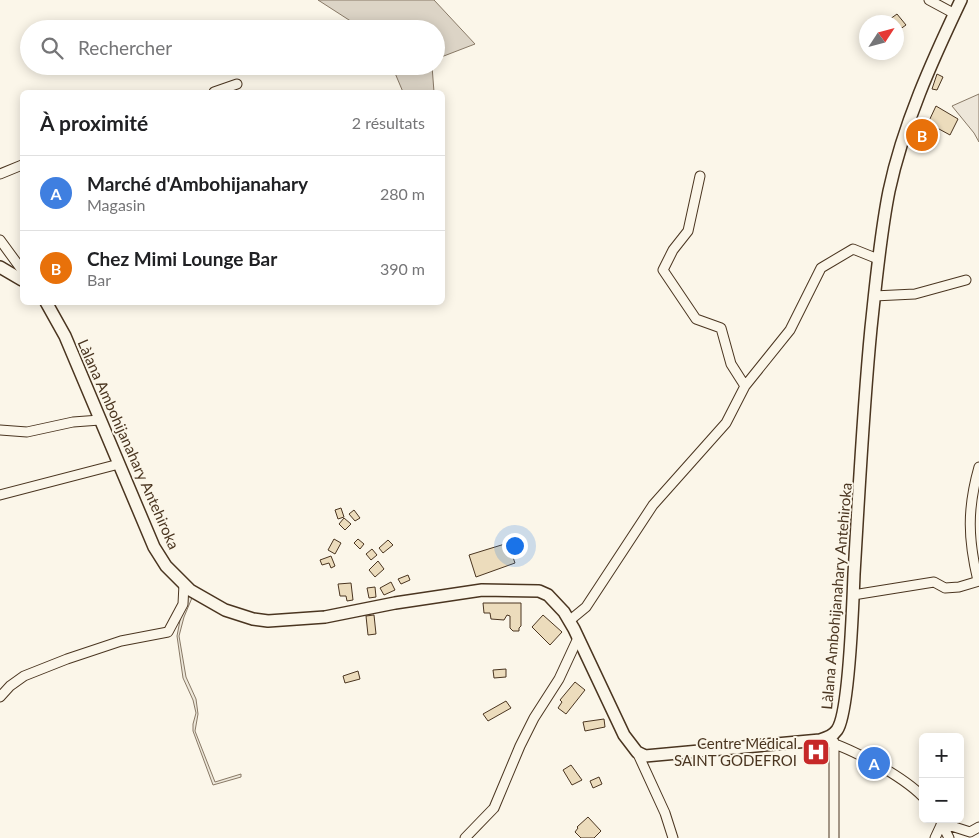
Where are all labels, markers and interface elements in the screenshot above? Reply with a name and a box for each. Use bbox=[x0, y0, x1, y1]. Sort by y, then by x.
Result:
north arrow bbox=[859, 15, 904, 60]
search box bbox=[20, 20, 445, 75]
icon: search bbox=[38, 34, 66, 62]
text: Rechercher bbox=[78, 36, 172, 59]
text: À proximité bbox=[40, 110, 148, 135]
text: 2 résultats bbox=[352, 113, 425, 132]
pin: B bbox=[906, 116, 938, 154]
text: Marché d'Ambohijanahary bbox=[87, 172, 308, 195]
text: A bbox=[50, 184, 62, 203]
text: 280 m bbox=[380, 184, 425, 203]
text: Magasin bbox=[87, 195, 146, 214]
text: Chez Mimi Lounge Bar bbox=[87, 247, 277, 270]
text: B bbox=[51, 259, 61, 278]
text: 390 m bbox=[380, 259, 425, 278]
text: Bar bbox=[87, 270, 111, 289]
street label: Làlana Ambohijanahary Antehiroka bbox=[74, 336, 184, 552]
street label: Làlana Ambohijanahary Antehiroka bbox=[817, 482, 855, 710]
your location bbox=[502, 533, 528, 559]
map controls bbox=[919, 733, 964, 823]
button: + bbox=[919, 733, 964, 778]
place label: Centre Médical SAINT GODEFROI bbox=[674, 734, 797, 769]
hospital icon: Centre Médical SAINT GODEFROI bbox=[801, 737, 831, 767]
pin: A bbox=[858, 744, 890, 782]
button: − bbox=[919, 778, 964, 823]

